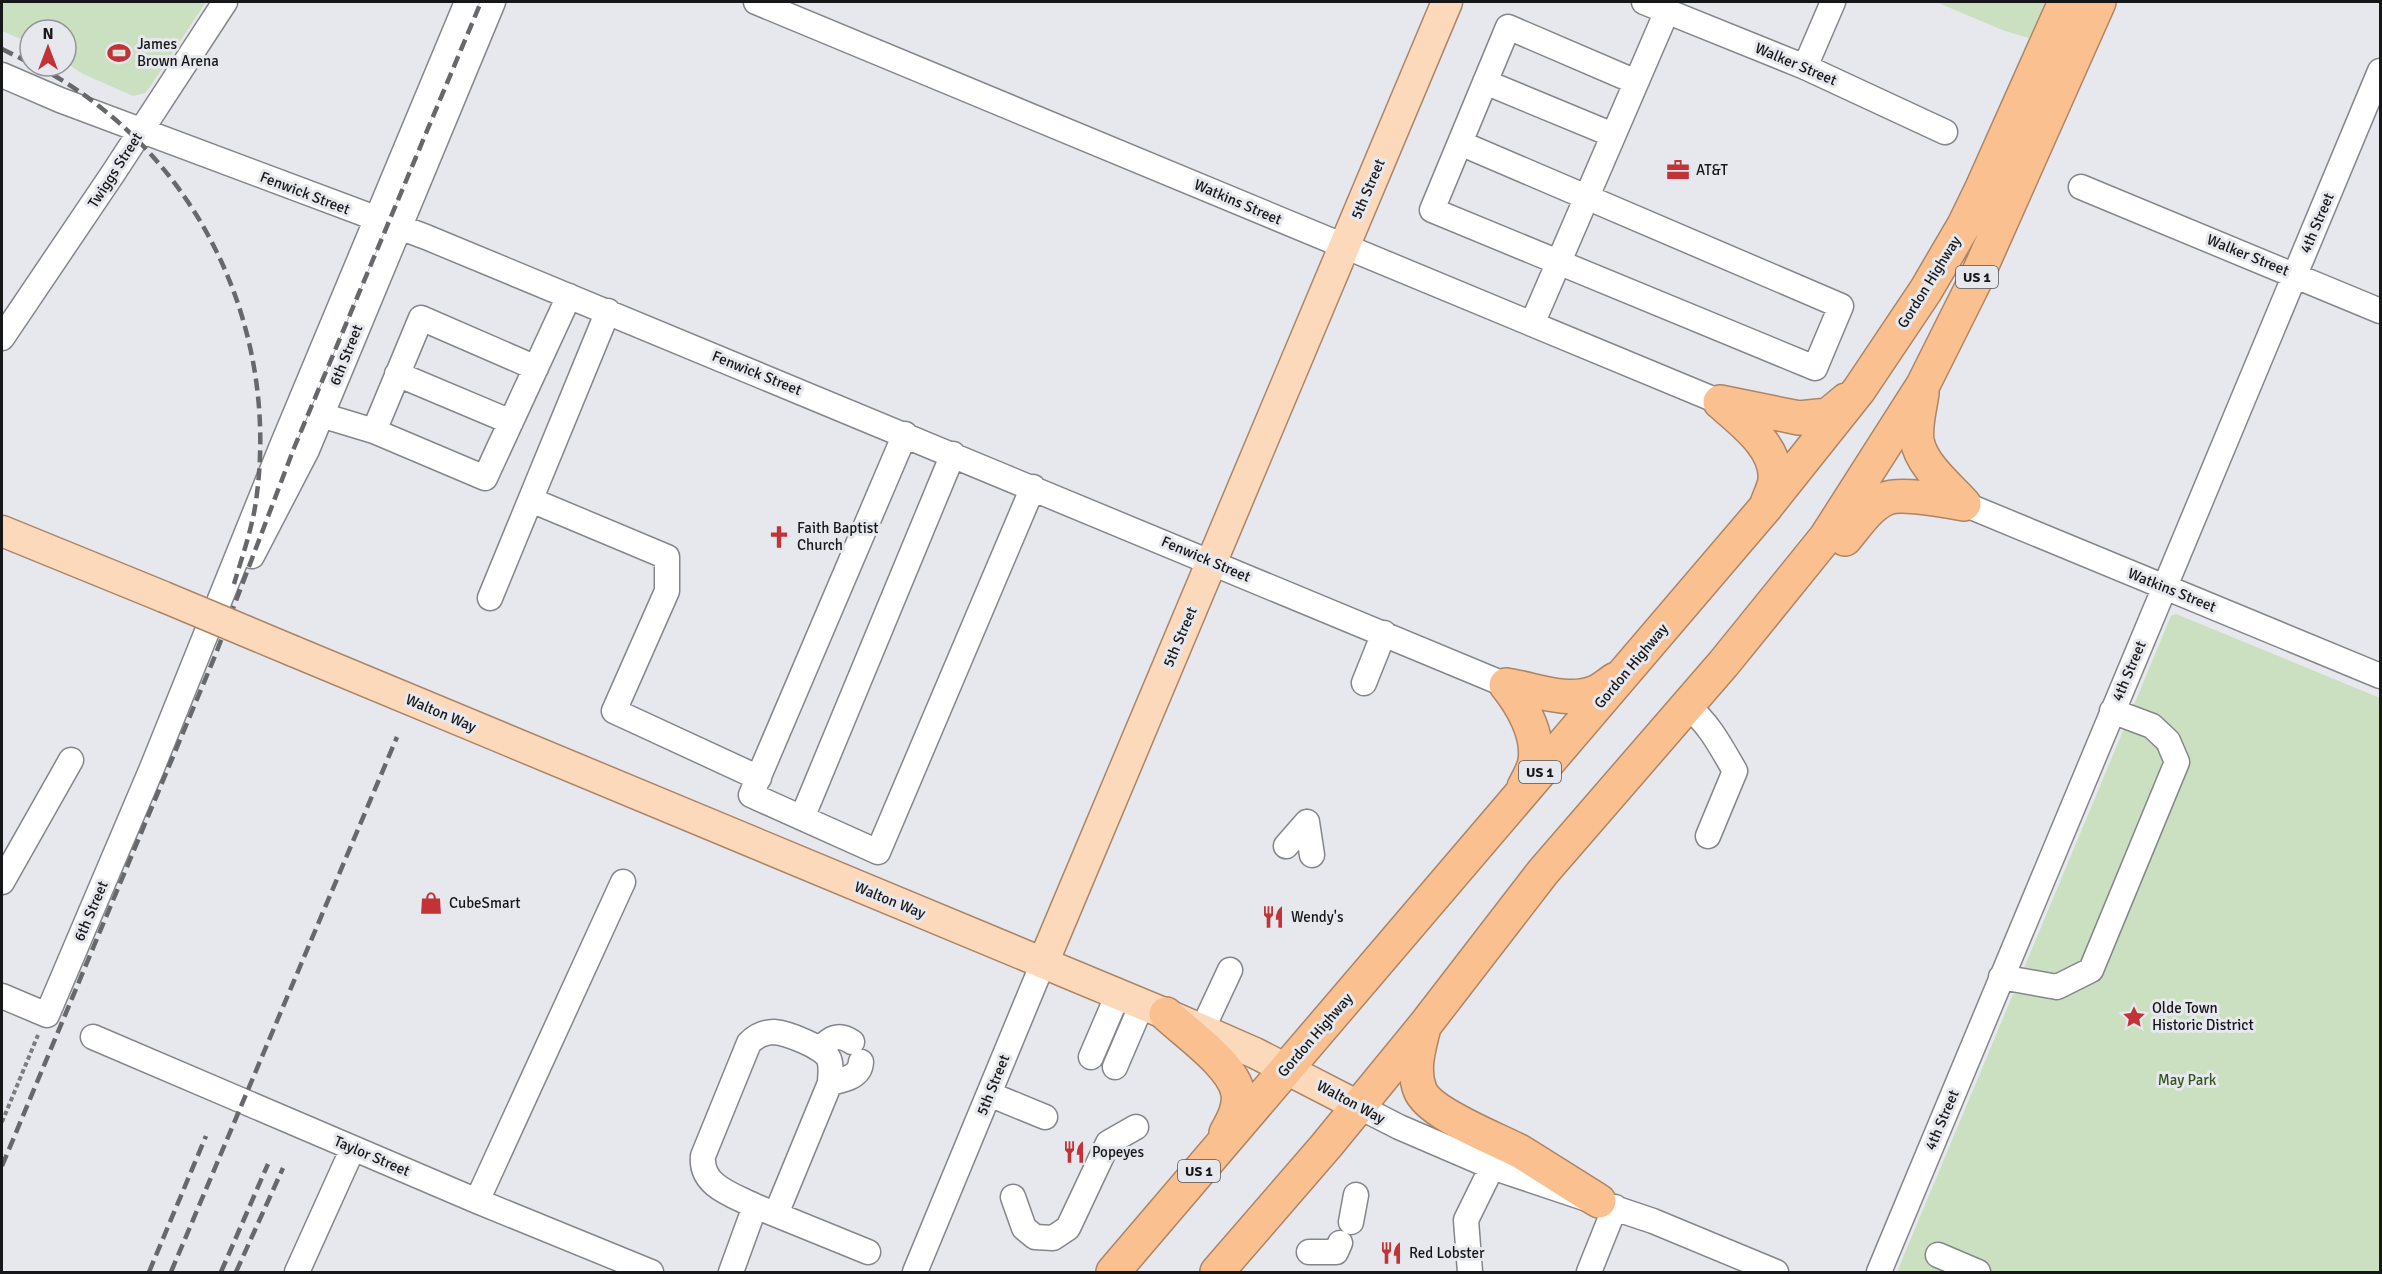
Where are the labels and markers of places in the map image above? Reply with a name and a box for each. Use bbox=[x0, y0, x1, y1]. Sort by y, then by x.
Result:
place label: James Brown Arena bbox=[137, 35, 219, 70]
sports icon: James Brown Arena bbox=[106, 40, 132, 66]
office icon: AT&T bbox=[1665, 157, 1691, 183]
place label: AT&T bbox=[1696, 161, 1728, 179]
place label: Faith Baptist Church bbox=[797, 519, 879, 554]
church icon: Faith Baptist Church bbox=[766, 524, 792, 550]
shop icon: CubeSmart bbox=[418, 890, 444, 916]
place label: CubeSmart bbox=[449, 894, 521, 912]
restaurant icon: Wendy's bbox=[1260, 904, 1286, 930]
place label: Wendy's bbox=[1291, 908, 1344, 926]
place label: Olde Town Historic District bbox=[2152, 999, 2254, 1034]
place icon: Olde Town Historic District bbox=[2121, 1004, 2147, 1030]
restaurant icon: Popeyes bbox=[1061, 1139, 1087, 1165]
place label: Popeyes bbox=[1092, 1143, 1145, 1161]
restaurant icon: Red Lobster bbox=[1378, 1240, 1404, 1266]
place label: Red Lobster bbox=[1409, 1244, 1485, 1262]

